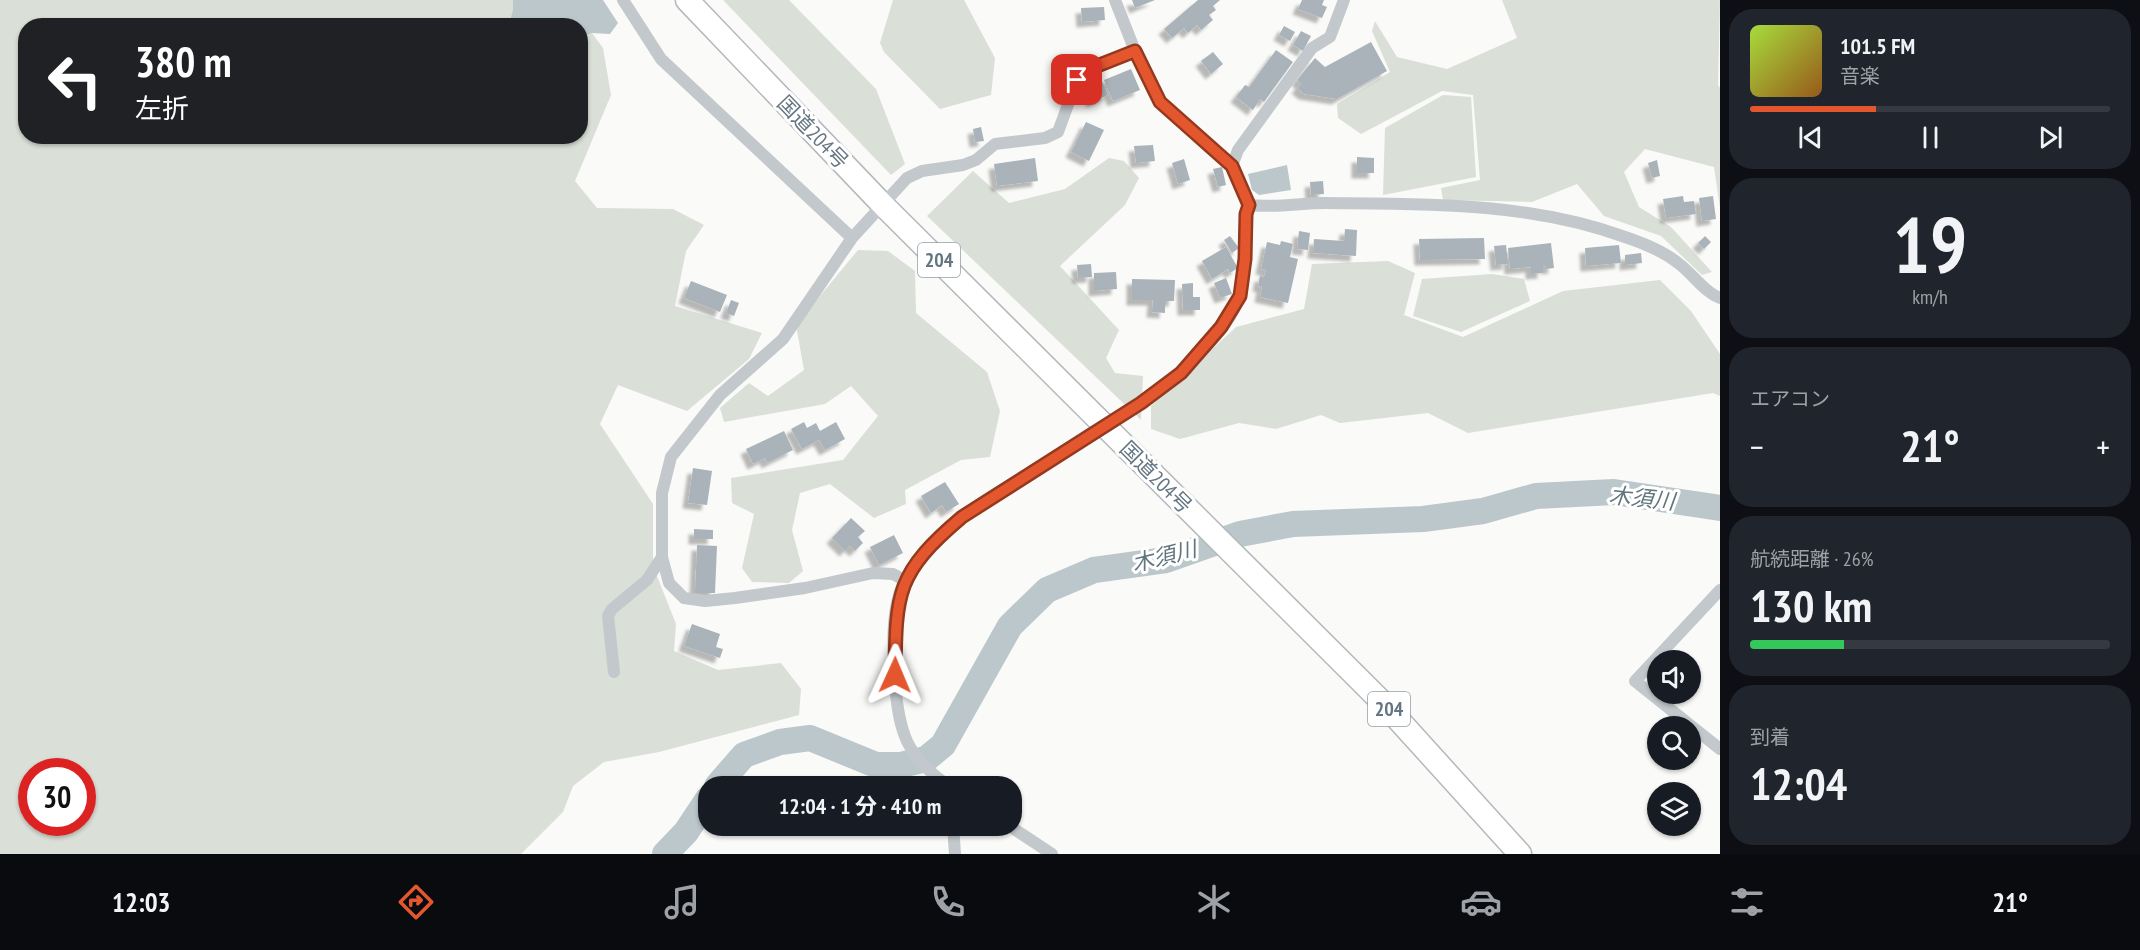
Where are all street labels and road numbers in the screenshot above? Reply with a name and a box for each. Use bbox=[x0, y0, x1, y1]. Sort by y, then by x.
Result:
street label: 国道204号 bbox=[772, 90, 854, 174]
road number: 204 bbox=[918, 243, 960, 277]
street label: 国道204号 bbox=[1114, 435, 1198, 519]
road number: 204 bbox=[1368, 692, 1410, 726]

